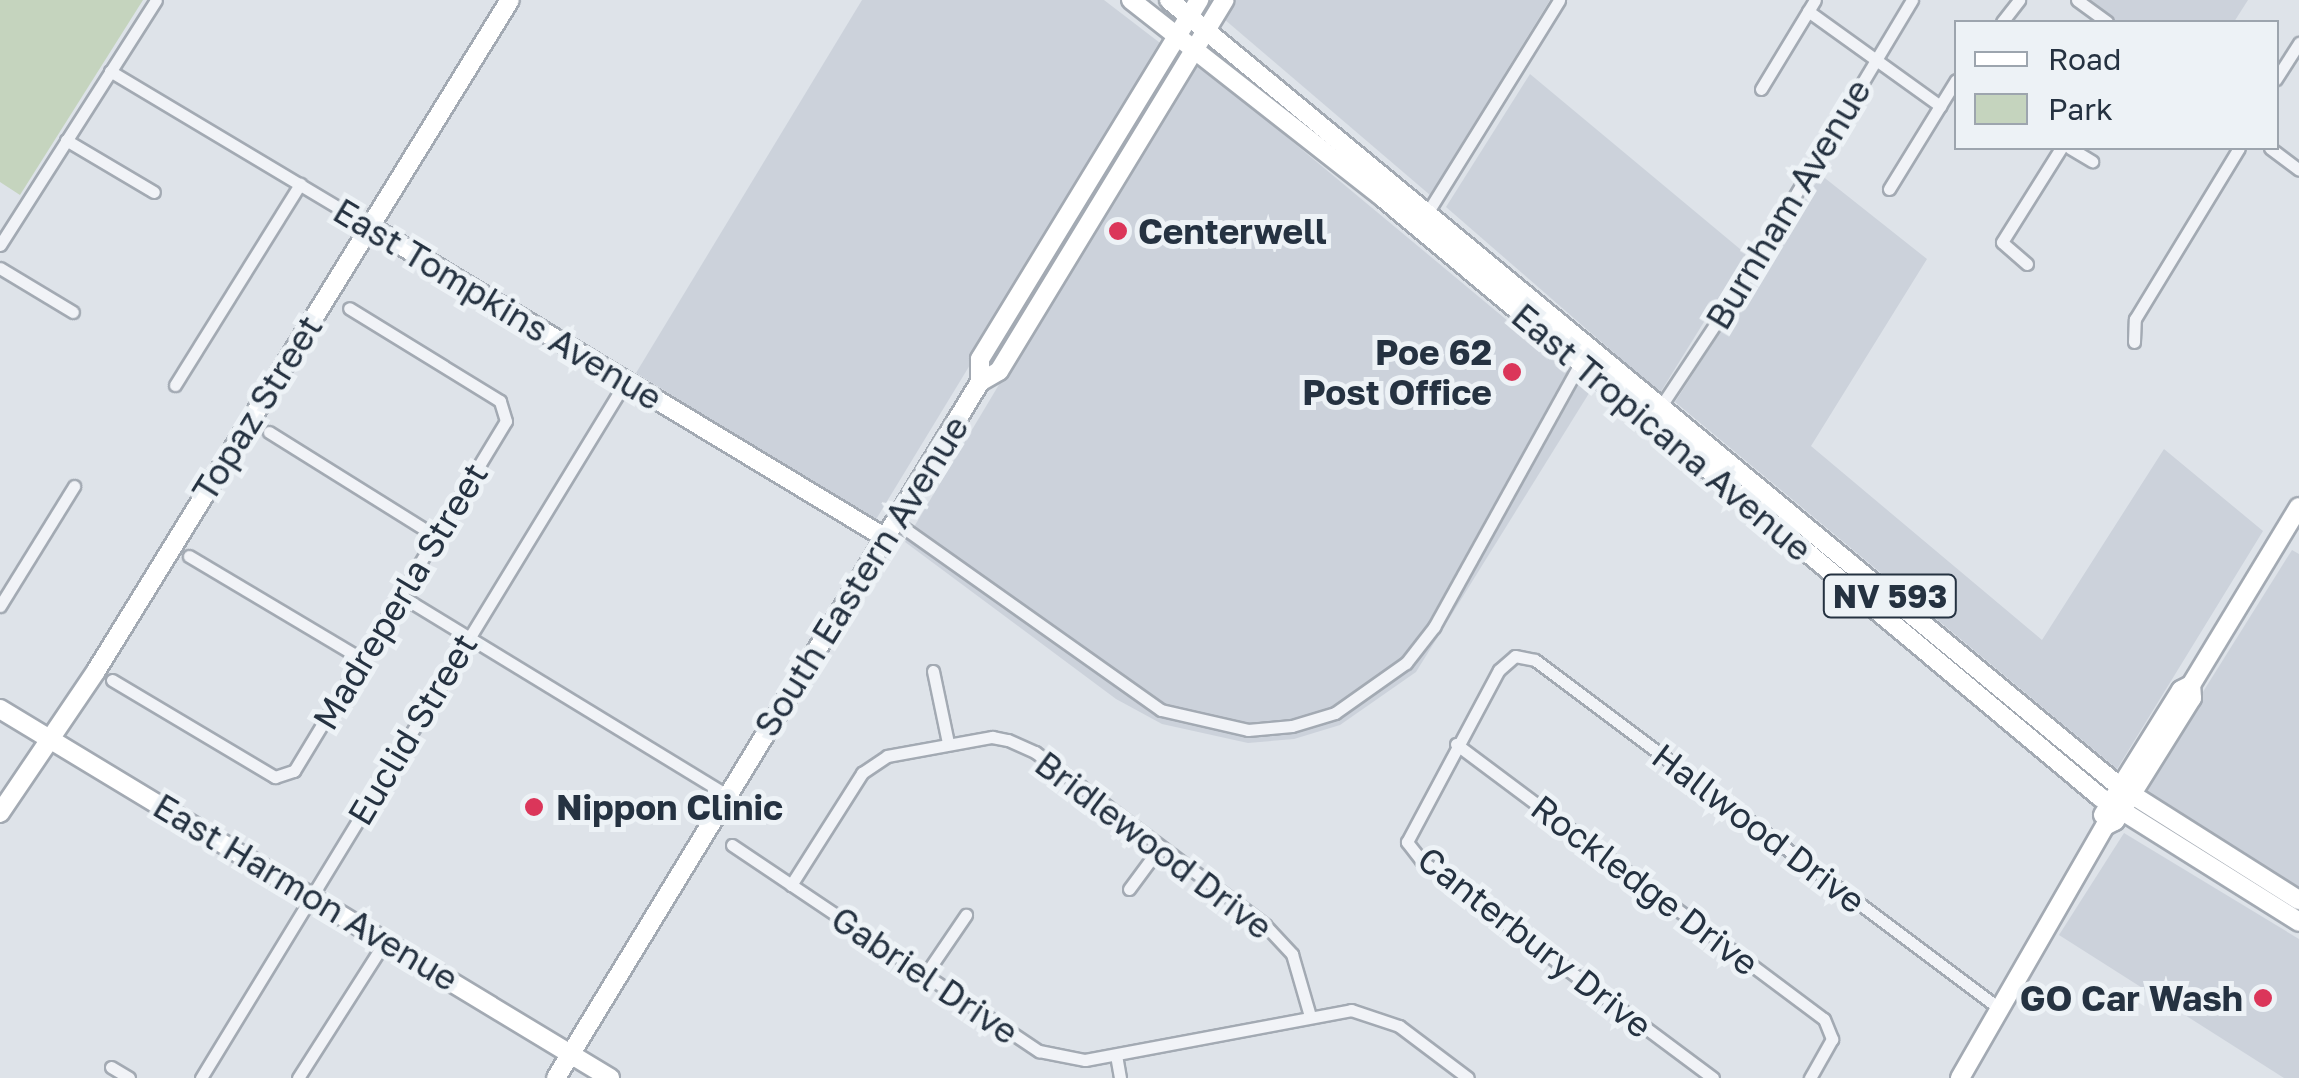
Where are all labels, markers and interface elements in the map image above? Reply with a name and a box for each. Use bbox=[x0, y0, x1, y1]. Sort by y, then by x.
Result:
legend bbox=[1954, 20, 2279, 150]
text: Road bbox=[2048, 41, 2122, 77]
street label: Burnham Avenue bbox=[1697, 71, 1879, 337]
text: Park bbox=[2048, 91, 2113, 127]
street label: East Tompkins Avenue bbox=[326, 189, 670, 419]
place label: Centerwell bbox=[1138, 210, 1327, 252]
marker: Centerwell bbox=[1107, 220, 1129, 242]
street label: East Tropicana Avenue bbox=[1504, 294, 1820, 570]
street label: Topaz Street bbox=[183, 307, 331, 509]
place label: Poe 62 Post Office bbox=[1302, 331, 1492, 413]
marker: Poe 62 Post Office bbox=[1501, 361, 1523, 383]
street label: South Eastern Avenue bbox=[745, 408, 977, 744]
street label: Madreperla Street bbox=[304, 455, 496, 737]
road number: NV 593 bbox=[1822, 569, 1958, 623]
street label: Euclid Street bbox=[338, 626, 486, 832]
street label: Hallwood Drive bbox=[1644, 734, 1874, 922]
street label: Bridlewood Drive bbox=[1027, 742, 1281, 948]
street label: East Harmon Avenue bbox=[146, 784, 466, 1000]
place label: Nippon Clinic bbox=[556, 786, 783, 828]
street label: Rockledge Drive bbox=[1523, 786, 1767, 984]
marker: Nippon Clinic bbox=[521, 794, 547, 820]
street label: Canterbury Drive bbox=[1410, 838, 1660, 1046]
street label: Gabriel Drive bbox=[824, 897, 1026, 1053]
place label: GO Car Wash bbox=[2020, 977, 2243, 1019]
marker: GO Car Wash bbox=[2252, 987, 2274, 1009]

